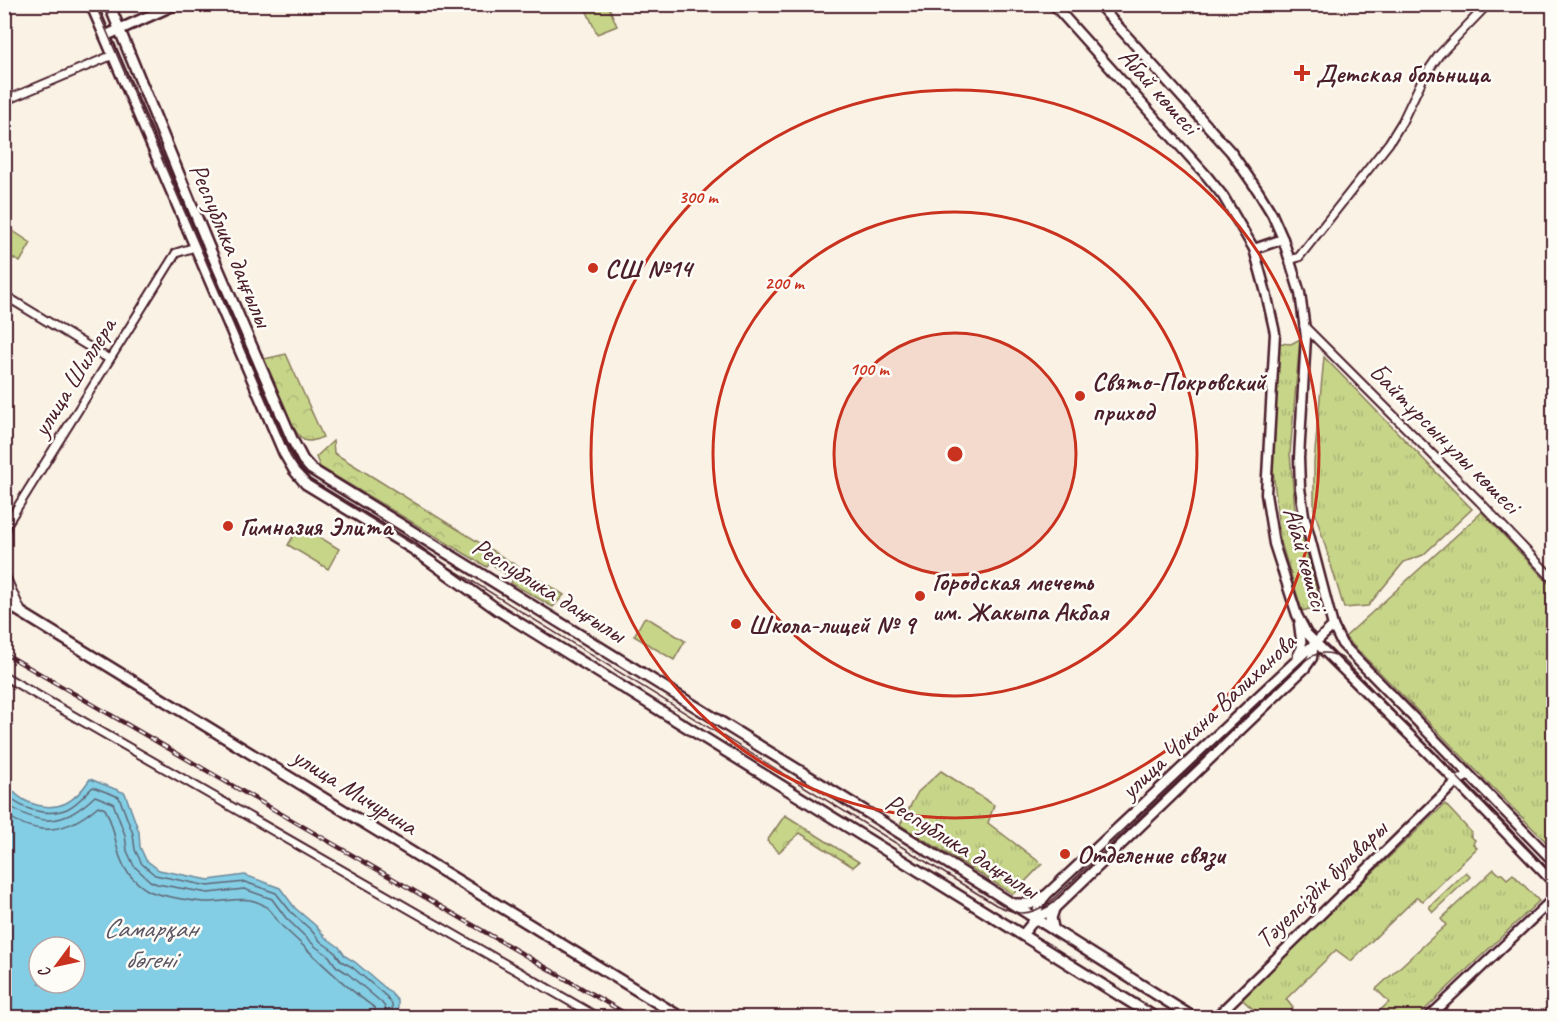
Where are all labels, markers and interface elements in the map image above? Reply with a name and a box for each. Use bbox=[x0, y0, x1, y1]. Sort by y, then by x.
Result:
street label: Абай көшесі bbox=[1111, 41, 1209, 144]
place label: Детская больница bbox=[1316, 57, 1492, 90]
marker: Детская больница bbox=[1293, 64, 1311, 82]
street label: Республика даңғылы bbox=[182, 158, 281, 334]
text: 300 m bbox=[679, 186, 719, 208]
place label: СШ №14 bbox=[605, 252, 695, 285]
marker: СШ №14 bbox=[586, 261, 600, 275]
text: 200 m bbox=[765, 272, 805, 294]
street label: улица Шиллера bbox=[23, 309, 125, 444]
street label: Байтұрсынұлы көшесі bbox=[1362, 355, 1530, 523]
text: 100 m bbox=[850, 358, 890, 380]
place label: Свято-Покровский приход bbox=[1092, 365, 1268, 428]
marker: Свято-Покровский приход bbox=[1073, 389, 1087, 403]
centre of rings bbox=[945, 444, 965, 464]
street label: Абай көшесі bbox=[1276, 503, 1337, 618]
place label: Гимназия Элита bbox=[240, 510, 395, 543]
marker: Гимназия Элита bbox=[221, 519, 235, 533]
street label: Республика даңғылы bbox=[466, 530, 634, 651]
place label: Городская мечеть им. Жакыпа Акбая bbox=[932, 565, 1110, 628]
marker: Городская мечеть им. Жакыпа Акбая bbox=[913, 589, 927, 603]
place label: Школа-лицей № 9 bbox=[748, 608, 917, 641]
marker: Школа-лицей № 9 bbox=[729, 617, 743, 631]
street label: улица Чокана Валиханова bbox=[1112, 625, 1304, 807]
street label: улица Мичурина bbox=[285, 738, 425, 843]
street label: Республика даңғылы bbox=[879, 786, 1047, 907]
street label: Тәуелсіздік бульвары bbox=[1248, 811, 1396, 956]
place label: Отделение связи bbox=[1077, 838, 1228, 871]
marker: Отделение связи bbox=[1058, 847, 1072, 861]
water label: Самарқан бөгені bbox=[103, 911, 201, 976]
north arrow bbox=[27, 935, 87, 995]
text: С bbox=[34, 962, 56, 981]

